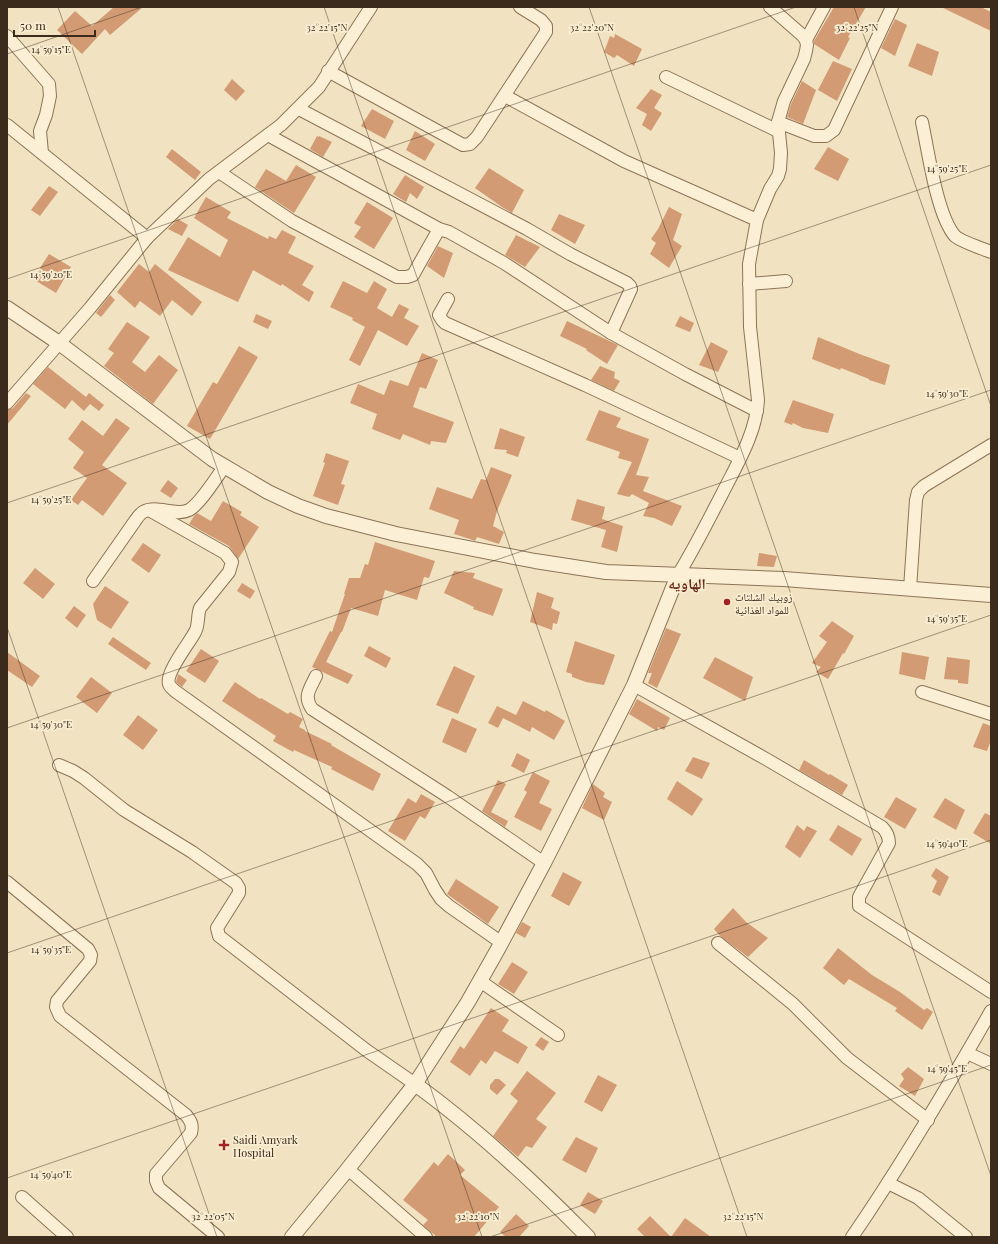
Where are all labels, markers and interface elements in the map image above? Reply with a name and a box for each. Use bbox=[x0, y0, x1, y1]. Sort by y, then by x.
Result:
scale bar bbox=[14, 12, 95, 38]
text: 50 m bbox=[20, 17, 46, 33]
text: 32°22'15"N bbox=[306, 20, 348, 34]
text: 32°22'20"N bbox=[570, 20, 614, 34]
text: 32°22'25"N bbox=[836, 20, 878, 34]
text: 14°59'15"E bbox=[31, 42, 71, 56]
text: 14°59'25"E bbox=[927, 161, 967, 175]
text: 14°59'20"E bbox=[30, 267, 72, 281]
text: 14°59'30"E bbox=[926, 386, 968, 400]
text: 14°59'25"E bbox=[31, 492, 71, 506]
district label: الهاويه bbox=[668, 573, 706, 593]
place label: زوبيك الشلتات للمواد الغذائية bbox=[735, 589, 792, 617]
marker: زوبيك الشلتات للمواد الغذائية bbox=[722, 597, 732, 607]
text: 14°59'35"E bbox=[927, 611, 967, 625]
text: 14°59'30"E bbox=[30, 717, 72, 731]
text: 14°59'40"E bbox=[926, 836, 968, 850]
text: 14°59'35"E bbox=[31, 942, 71, 956]
text: 14°59'45"E bbox=[927, 1061, 967, 1075]
place label: Saidi Amyark Hospital bbox=[233, 1132, 298, 1160]
marker: Saidi Amyark Hospital bbox=[218, 1139, 230, 1151]
text: 14°59'40"E bbox=[30, 1167, 72, 1181]
text: 32°22'05"N bbox=[191, 1209, 235, 1223]
text: 32°22'10"N bbox=[456, 1209, 500, 1223]
text: 32°22'15"N bbox=[722, 1209, 764, 1223]

